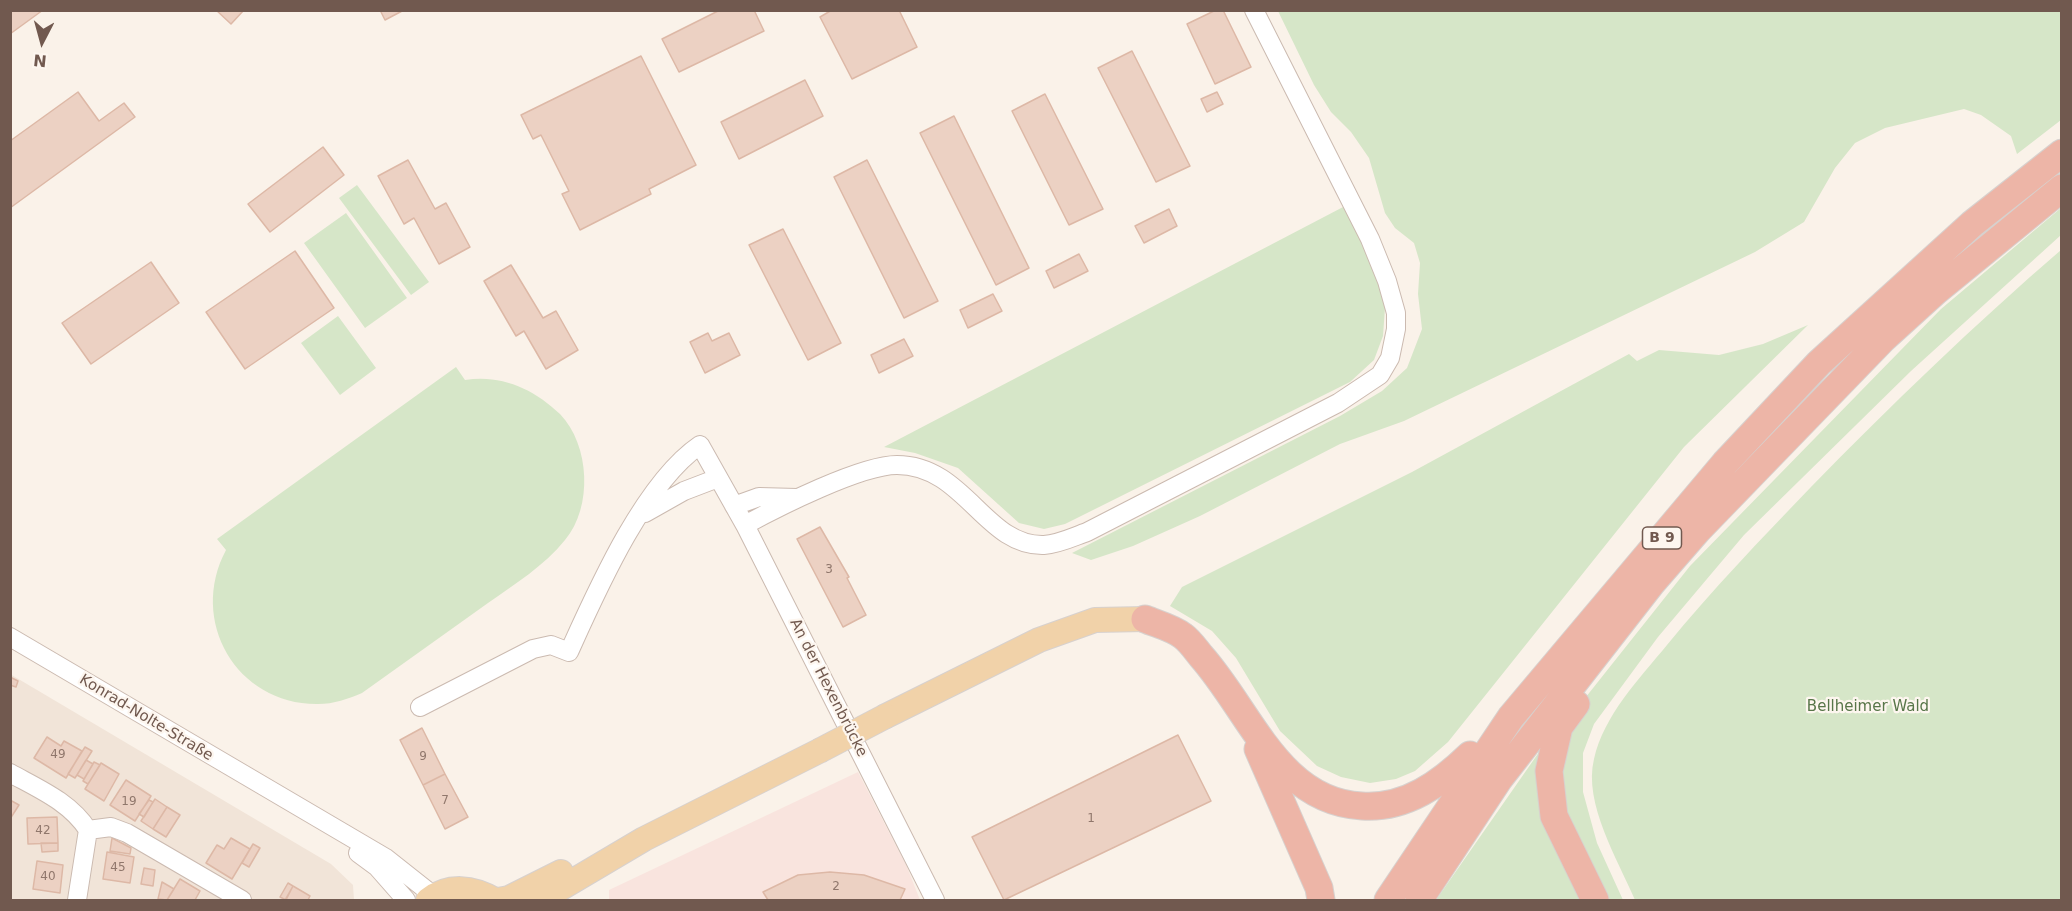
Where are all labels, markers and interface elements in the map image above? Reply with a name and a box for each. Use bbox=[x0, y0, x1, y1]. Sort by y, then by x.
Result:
north arrow bbox=[12, 12, 72, 72]
text: N bbox=[32, 50, 48, 71]
road number: B 9 bbox=[1642, 527, 1682, 549]
house number: 3 bbox=[825, 563, 833, 577]
street label: An der Hexenbrücke bbox=[785, 616, 871, 760]
street label: Konrad-Nolte-Straße bbox=[76, 671, 216, 765]
park label: Bellheimer Wald bbox=[1807, 698, 1929, 716]
house number: 49 bbox=[50, 748, 66, 762]
house number: 9 bbox=[419, 750, 427, 764]
house number: 7 bbox=[441, 794, 449, 808]
house number: 19 bbox=[121, 795, 137, 809]
house number: 1 bbox=[1087, 812, 1095, 826]
house number: 42 bbox=[35, 824, 51, 838]
house number: 45 bbox=[110, 861, 126, 875]
house number: 40 bbox=[40, 870, 56, 884]
house number: 2 bbox=[832, 880, 840, 894]

